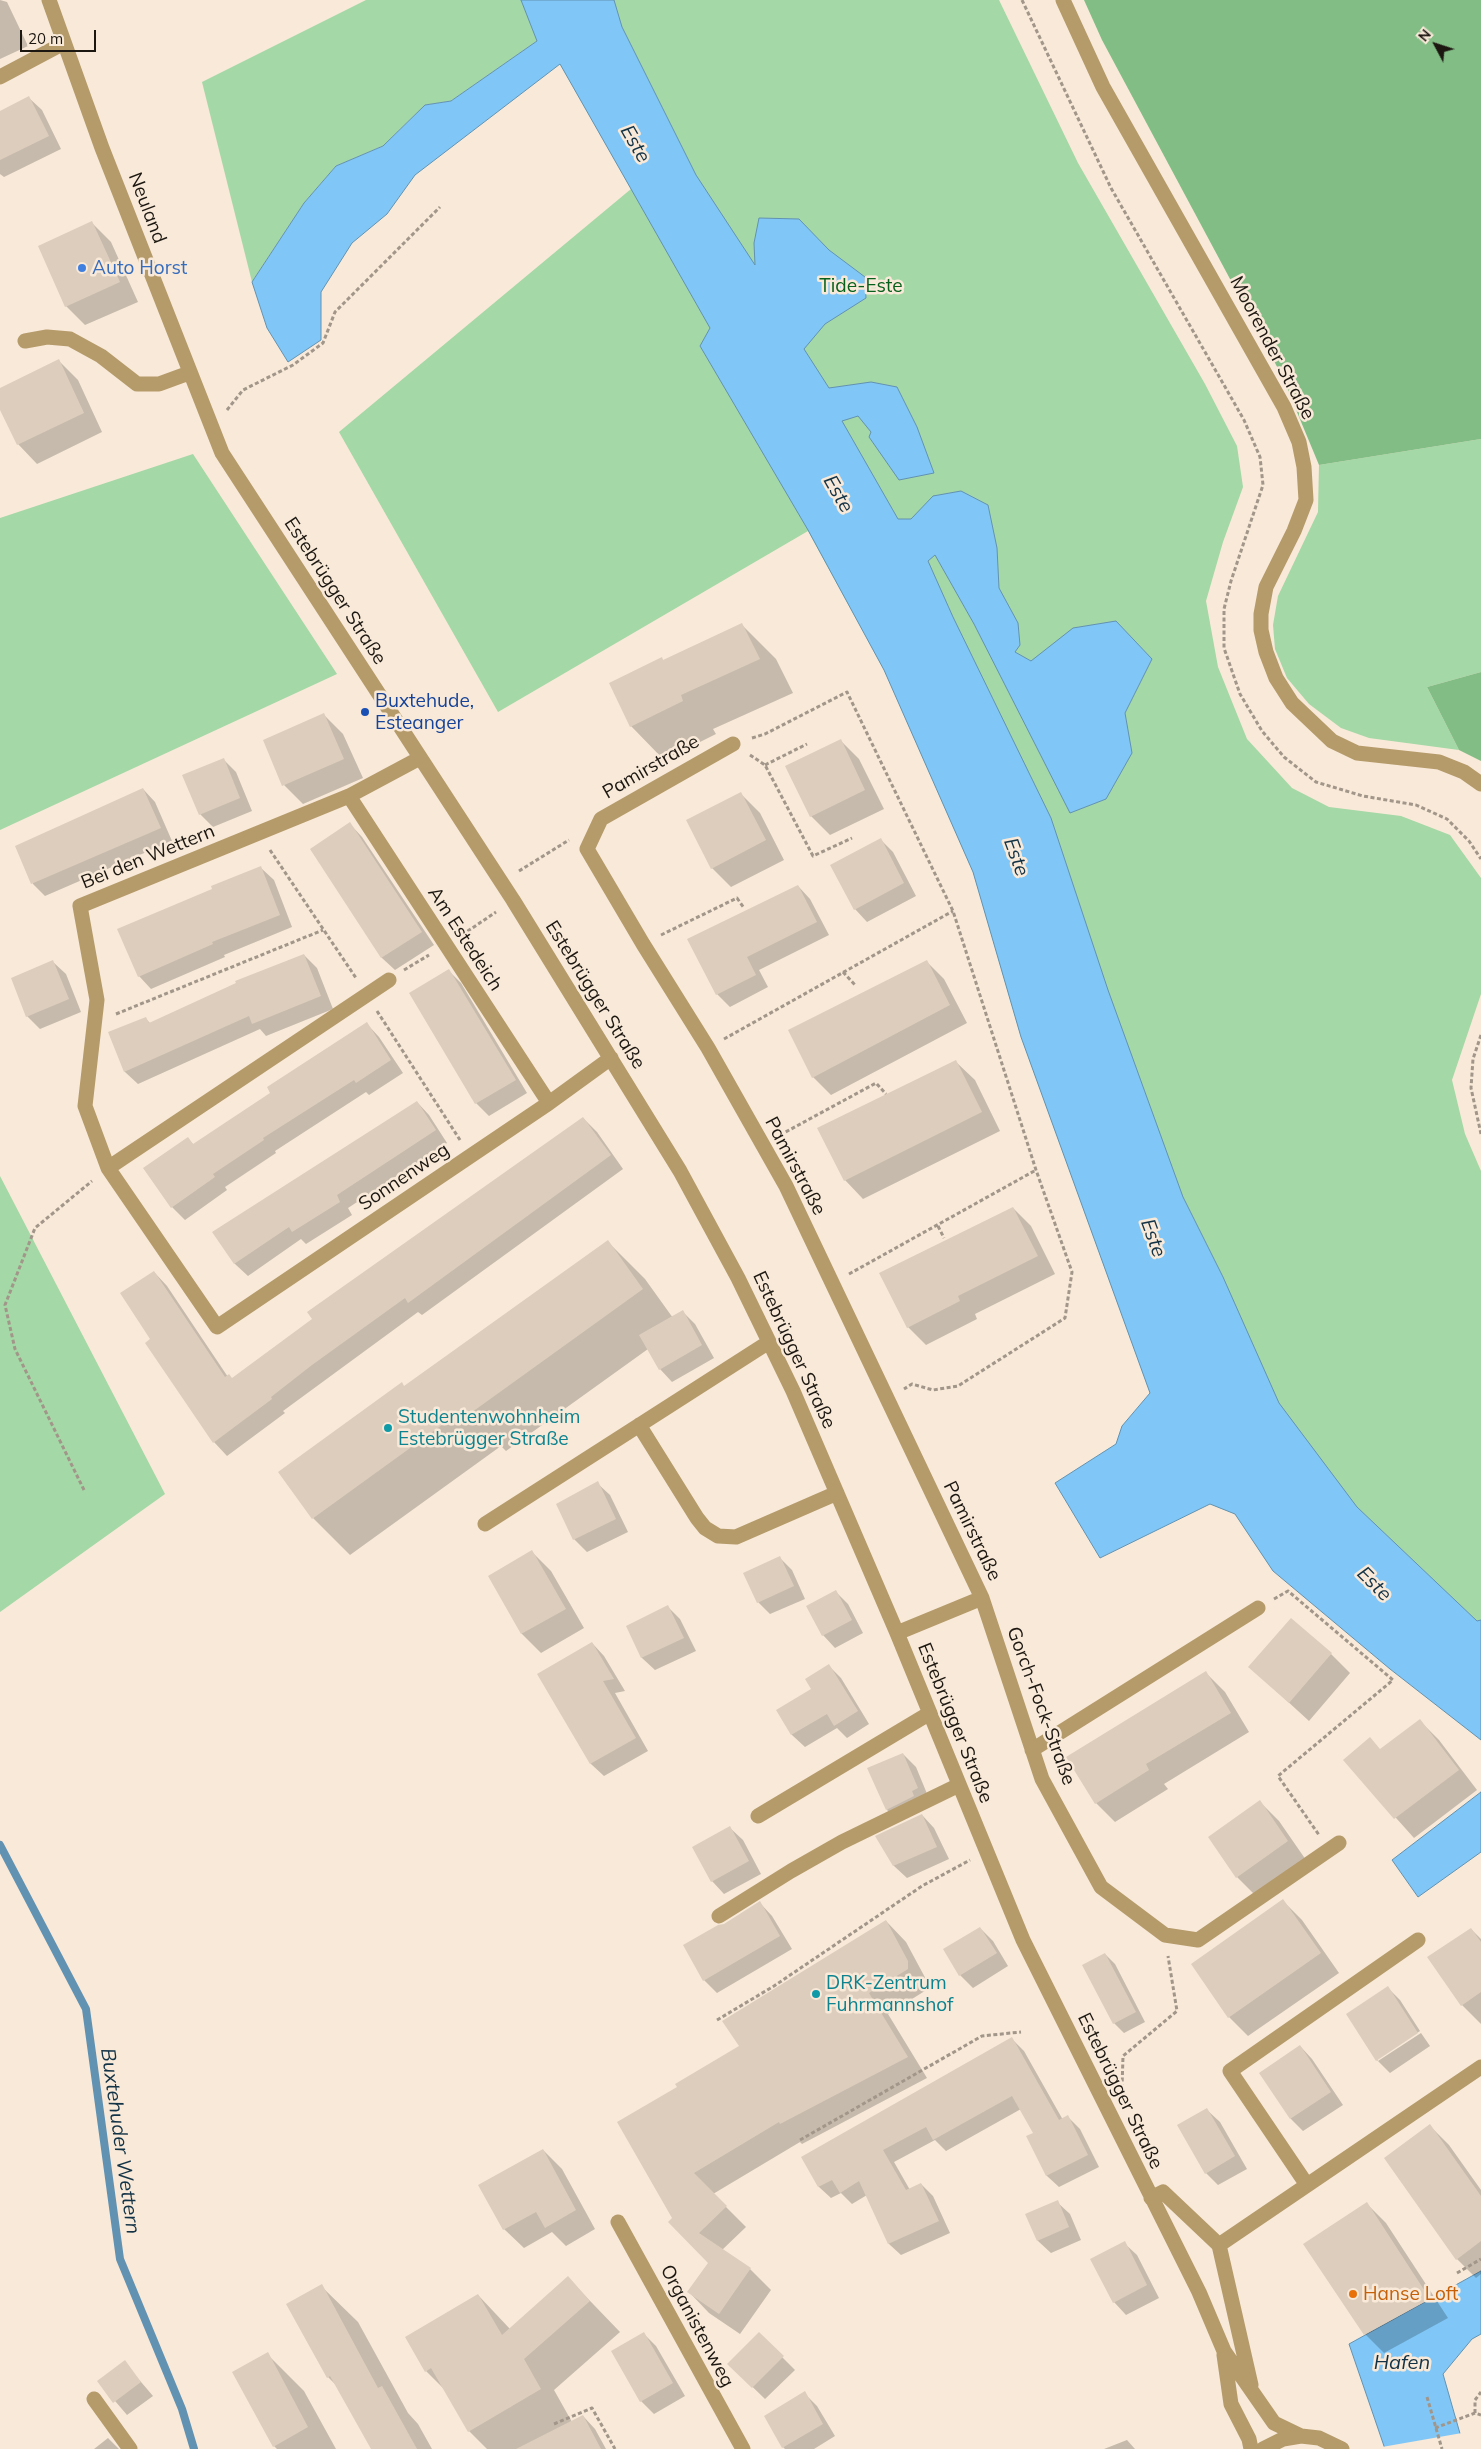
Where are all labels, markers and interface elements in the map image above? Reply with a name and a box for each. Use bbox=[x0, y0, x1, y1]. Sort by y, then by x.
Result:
scale bar bbox=[22, 20, 99, 52]
north arrow bbox=[1411, 20, 1461, 70]
text: N bbox=[1414, 26, 1435, 45]
text: 20 m bbox=[28, 29, 63, 48]
water label: Este bbox=[615, 121, 655, 167]
street label: Neuland bbox=[123, 169, 171, 247]
place label: Auto Horst bbox=[92, 257, 187, 279]
marker: Auto Horst bbox=[76, 262, 88, 274]
street label: Moorender Straße bbox=[1225, 273, 1319, 423]
park label: Tide-Este bbox=[819, 275, 903, 297]
water label: Este bbox=[818, 471, 858, 517]
street label: Estebrügger Straße bbox=[279, 513, 391, 669]
place label: Buxtehude, Esteanger bbox=[375, 690, 474, 734]
marker: Buxtehude, Esteanger bbox=[359, 706, 371, 718]
street label: Pamirstraße bbox=[599, 730, 703, 804]
street label: Bei den Wettern bbox=[78, 820, 218, 894]
water label: Este bbox=[998, 834, 1034, 880]
street label: Am Estedeich bbox=[423, 883, 507, 995]
street label: Estebrügger Straße bbox=[540, 917, 650, 1073]
street label: Pamirstraße bbox=[760, 1113, 830, 1219]
street label: Sonnenweg bbox=[354, 1138, 454, 1216]
water label: Este bbox=[1135, 1215, 1171, 1261]
street label: Estebrügger Straße bbox=[748, 1268, 840, 1432]
place label: Studentenwohnheim Estebrügger Straße bbox=[398, 1406, 580, 1450]
marker: Studentenwohnheim Estebrügger Straße bbox=[382, 1422, 394, 1434]
street label: Pamirstraße bbox=[938, 1478, 1006, 1584]
water label: Este bbox=[1352, 1562, 1396, 1606]
street label: Gorch-Fock-Straße bbox=[1002, 1624, 1080, 1788]
street label: Estebrügger Straße bbox=[912, 1640, 998, 1806]
place label: DRK-Zentrum Fuhrmannshof bbox=[826, 1972, 954, 2016]
marker: DRK-Zentrum Fuhrmannshof bbox=[810, 1988, 822, 2000]
street label: Estebrügger Straße bbox=[1072, 2009, 1168, 2173]
water label: Buxtehuder Wettern bbox=[95, 2046, 145, 2236]
street label: Organistenweg bbox=[655, 2261, 739, 2391]
place label: Hanse Loft bbox=[1363, 2283, 1458, 2305]
marker: Hanse Loft bbox=[1347, 2288, 1359, 2300]
water label: Hafen bbox=[1374, 2351, 1430, 2375]

